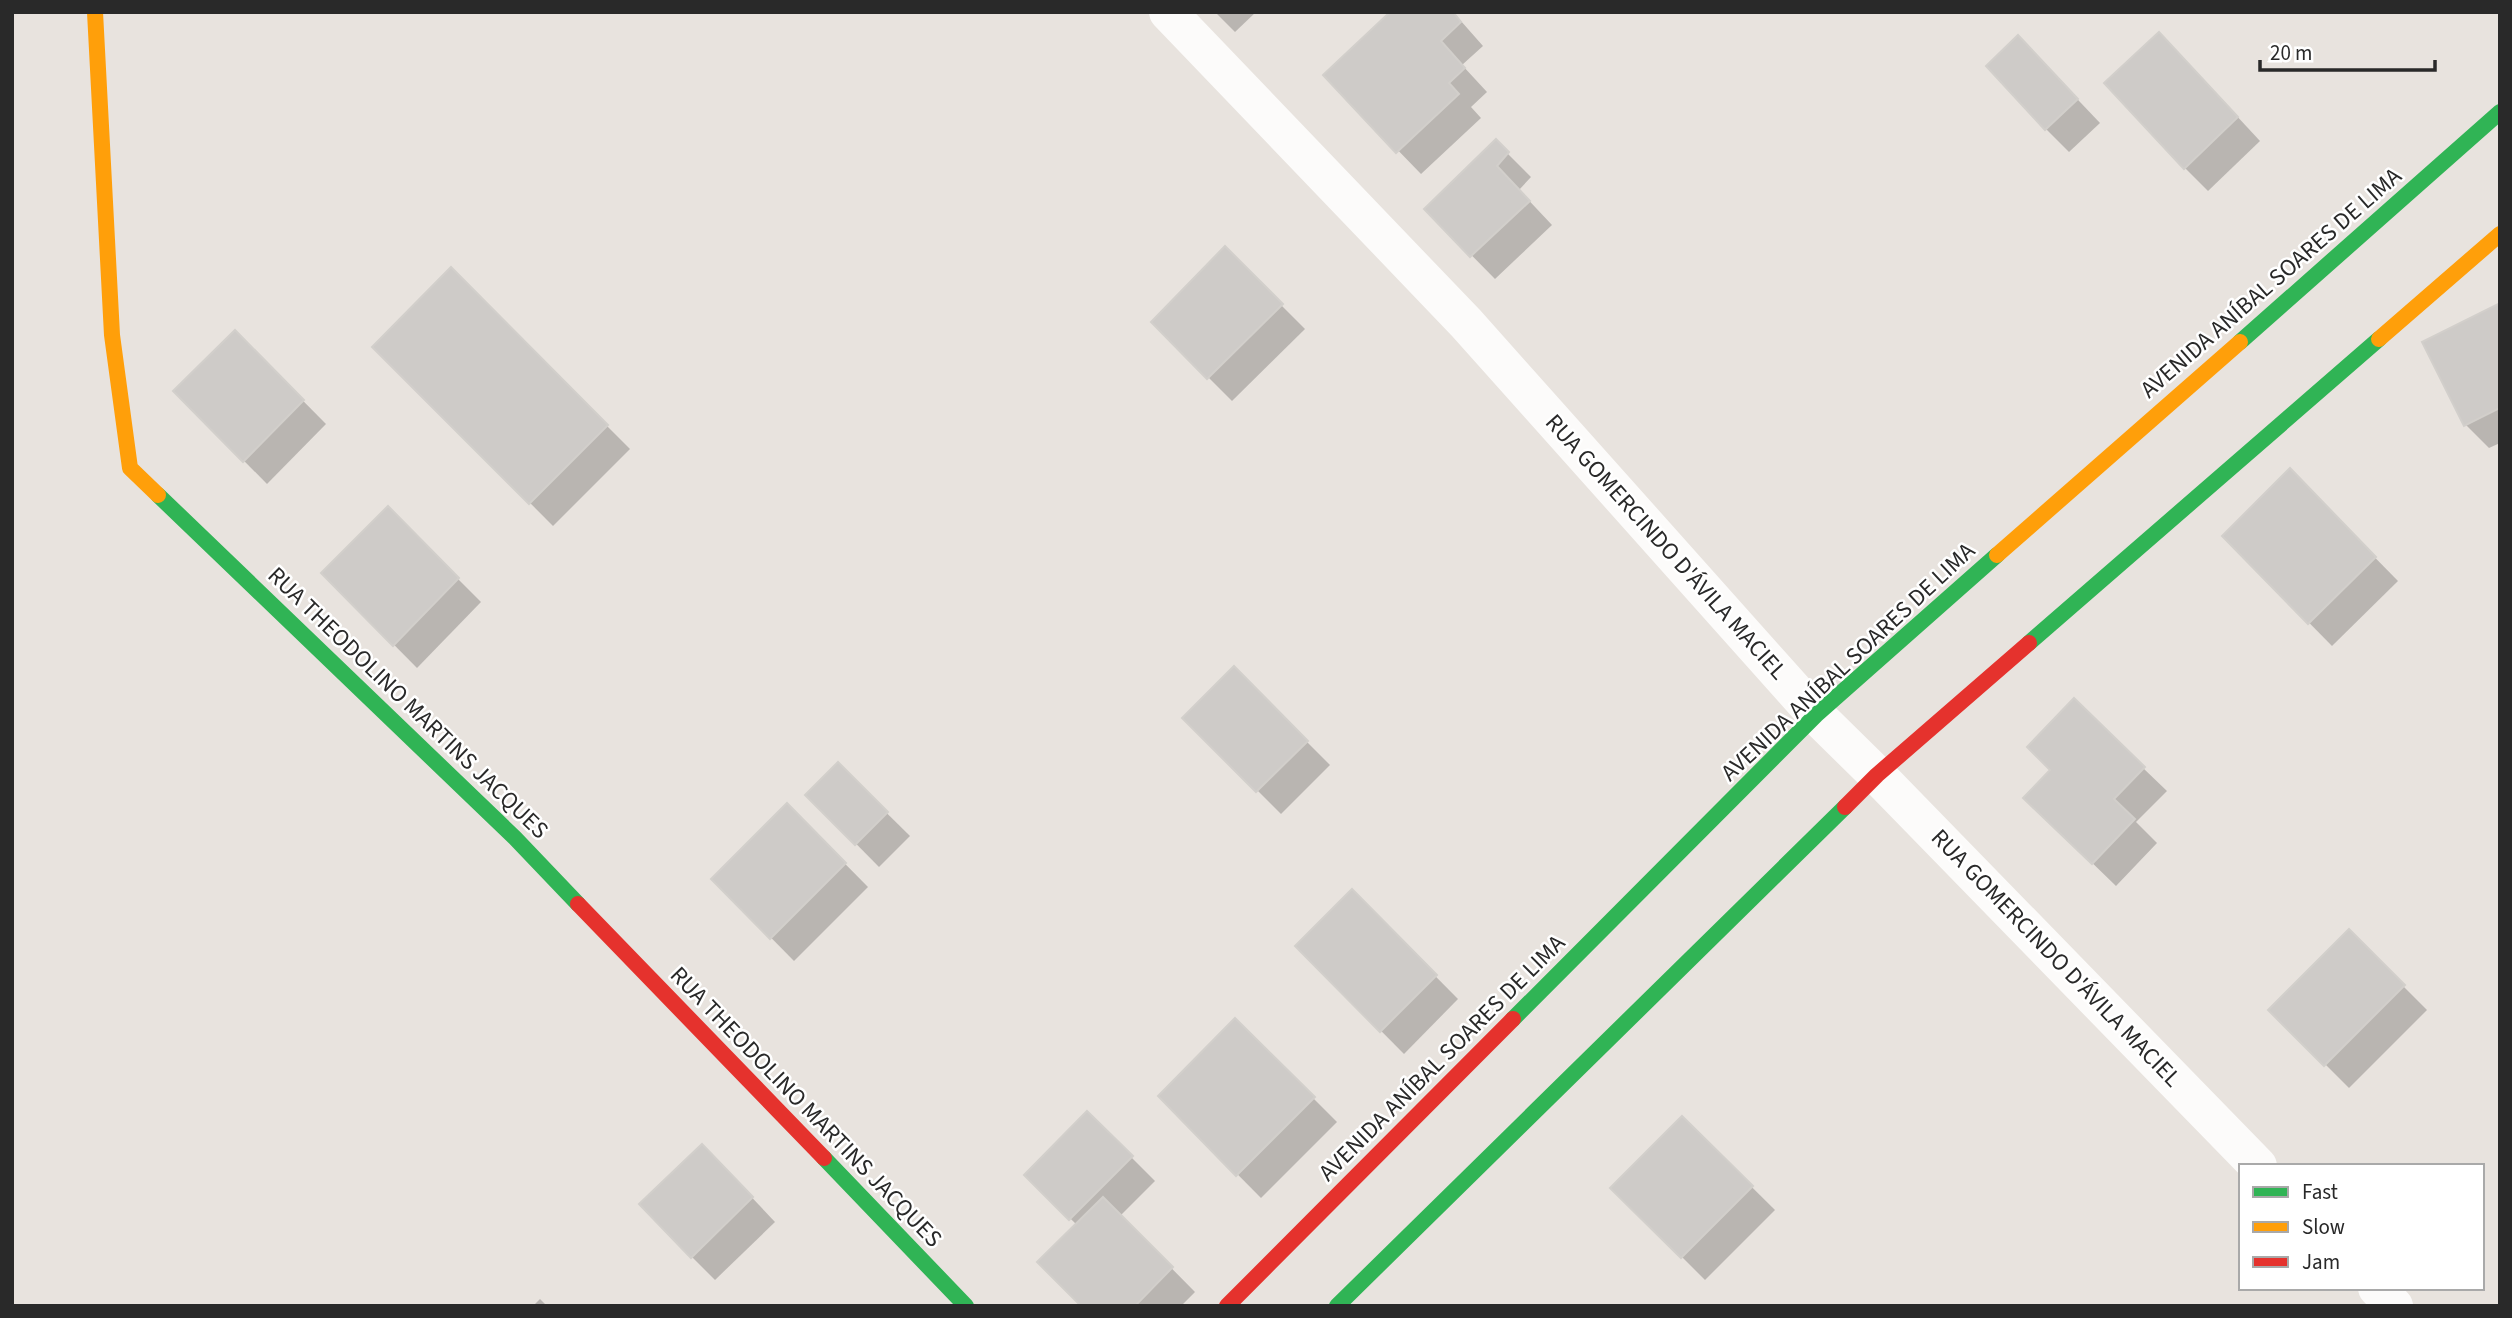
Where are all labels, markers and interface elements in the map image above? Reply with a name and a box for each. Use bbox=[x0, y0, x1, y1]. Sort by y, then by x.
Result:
scale bar bbox=[2260, 28, 2435, 72]
text: 20 m bbox=[2270, 38, 2312, 68]
street label: AVENIDA ANÍBAL SOARES DE LIMA bbox=[2133, 159, 2409, 407]
street label: RUA GOMERCINDO D'ÁVILA MACIEL bbox=[1537, 406, 1795, 688]
street label: AVENIDA ANÍBAL SOARES DE LIMA bbox=[1713, 534, 1983, 790]
street label: RUA THEODOLINO MARTINS JACQUES bbox=[260, 559, 556, 847]
street label: RUA GOMERCINDO D'ÁVILA MACIEL bbox=[1923, 821, 2189, 1095]
street label: AVENIDA ANÍBAL SOARES DE LIMA bbox=[1311, 927, 1573, 1189]
street label: RUA THEODOLINO MARTINS JACQUES bbox=[662, 959, 950, 1255]
legend bbox=[2239, 1164, 2484, 1290]
text: Fast bbox=[2302, 1177, 2338, 1207]
text: Slow bbox=[2302, 1212, 2345, 1242]
text: Jam bbox=[2302, 1247, 2340, 1277]

